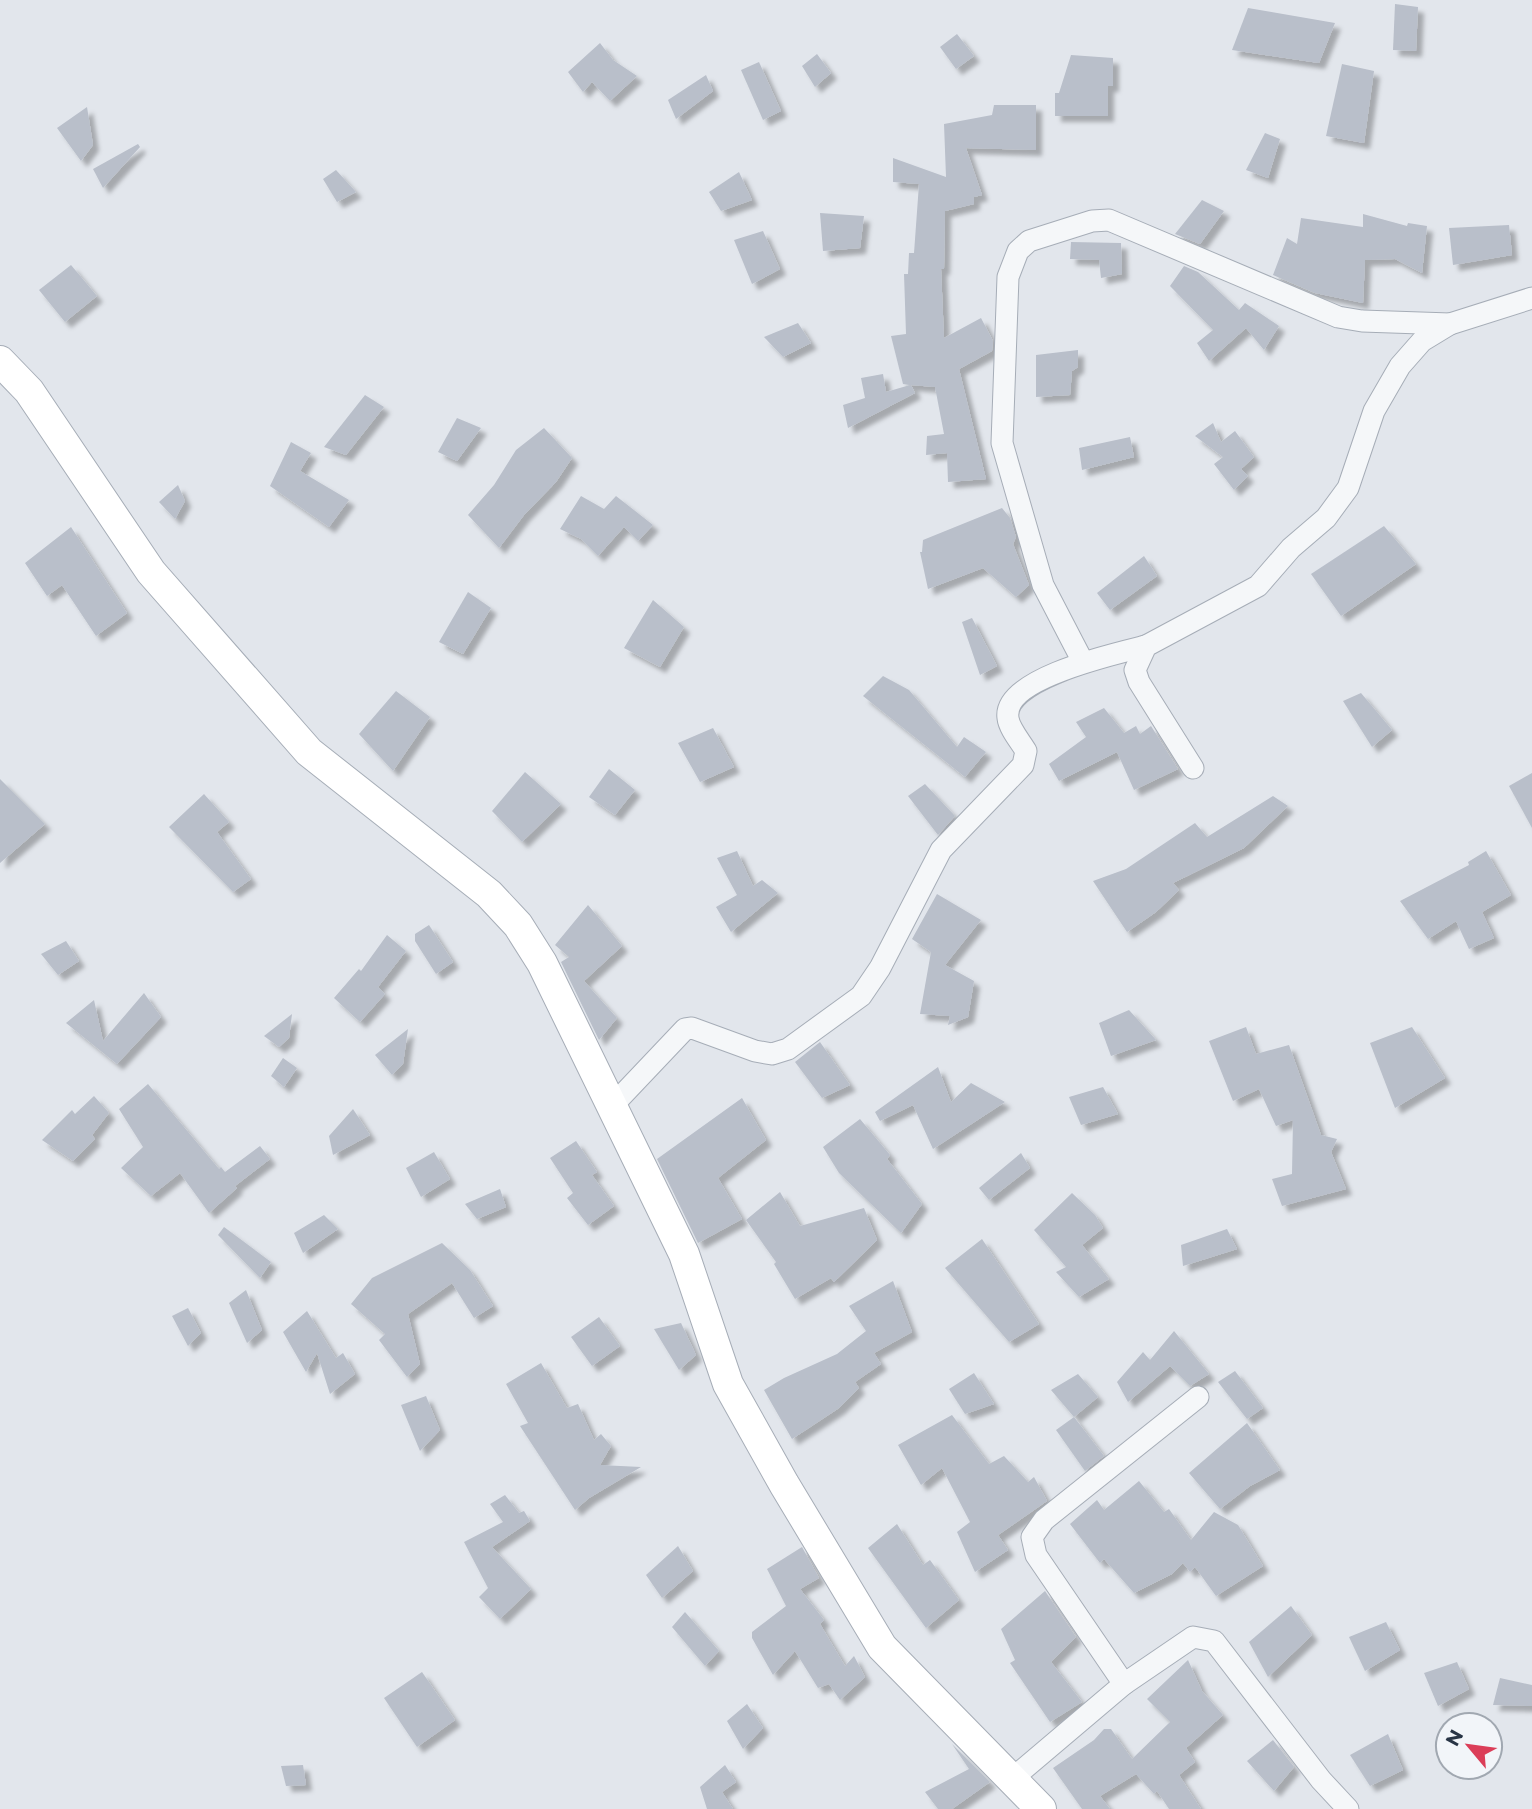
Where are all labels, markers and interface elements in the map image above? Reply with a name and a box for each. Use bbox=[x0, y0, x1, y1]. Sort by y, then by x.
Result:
north arrow bbox=[1434, 1711, 1504, 1781]
text: N bbox=[1441, 1726, 1468, 1750]

